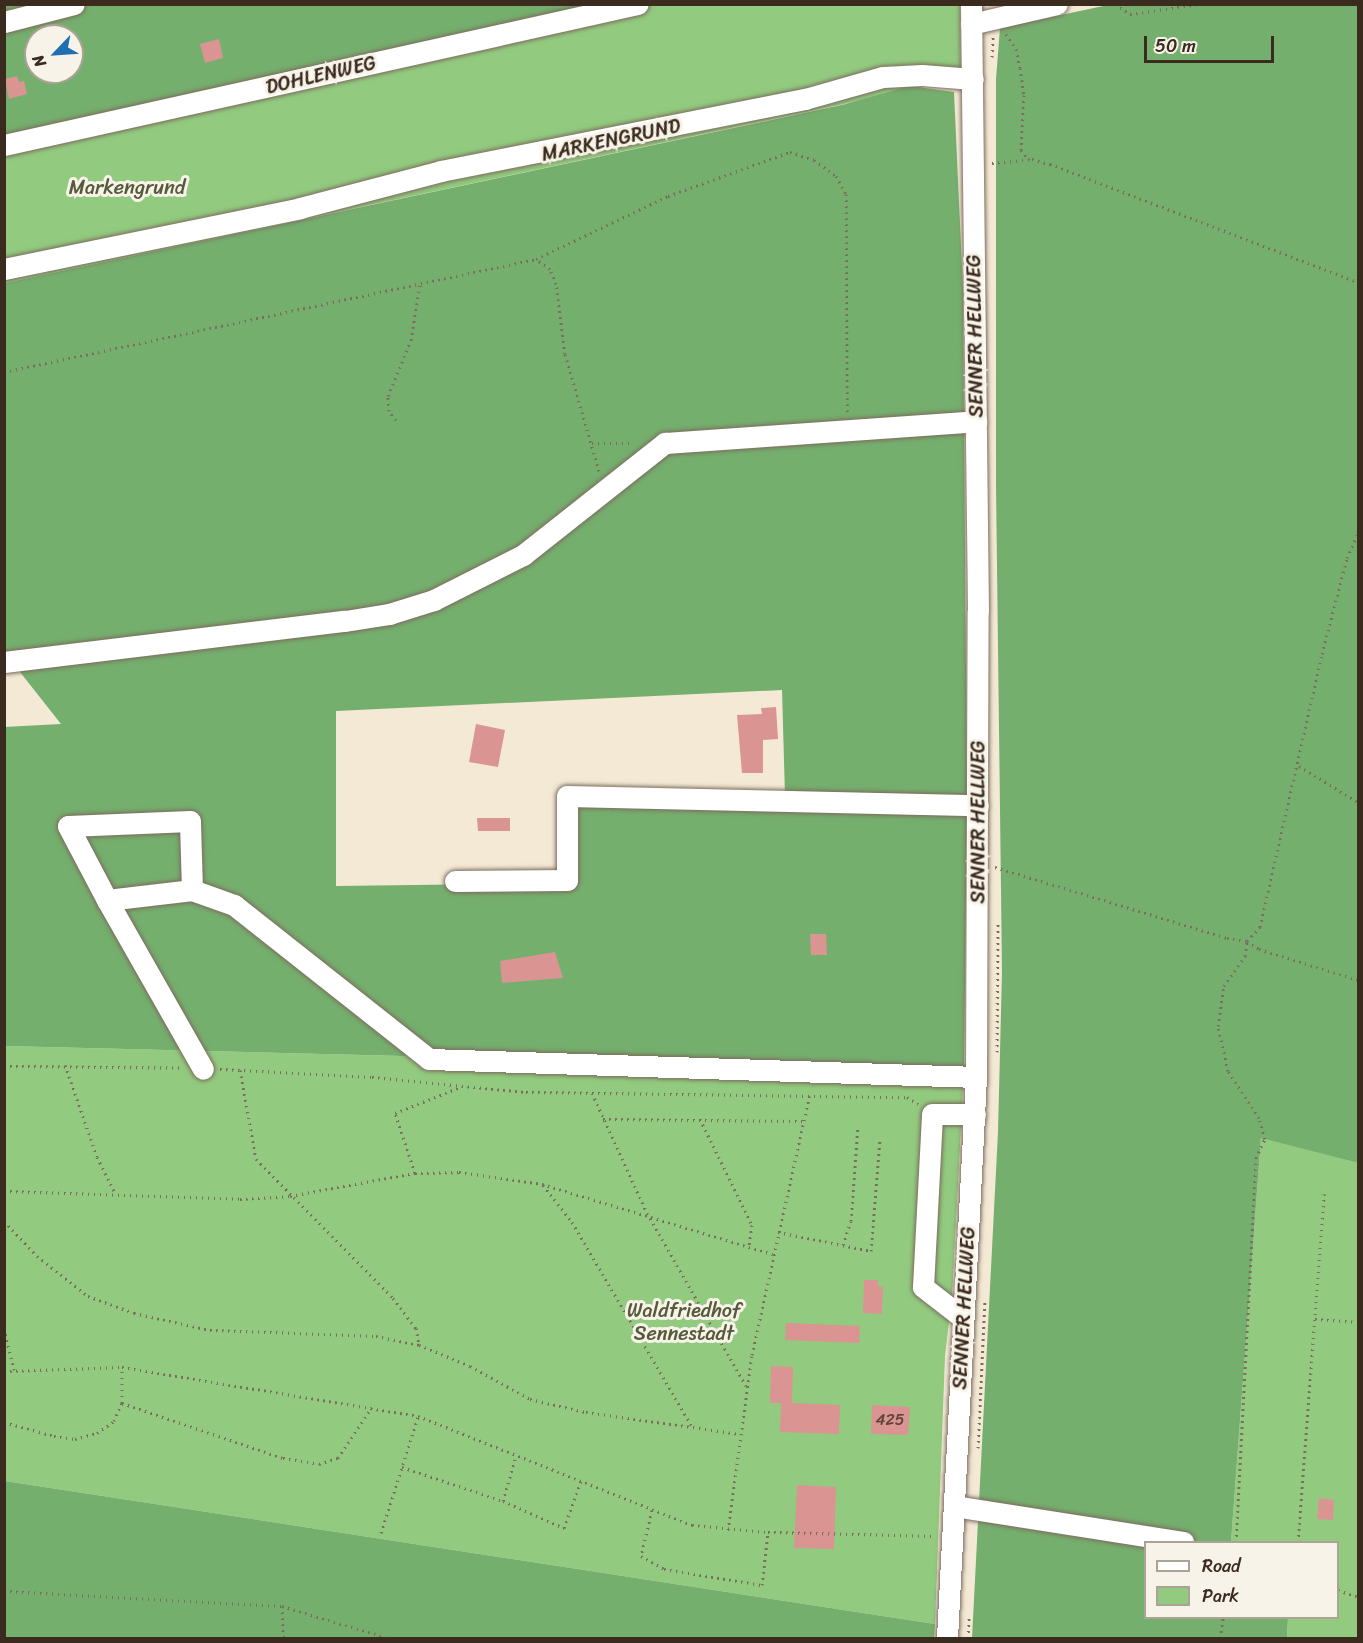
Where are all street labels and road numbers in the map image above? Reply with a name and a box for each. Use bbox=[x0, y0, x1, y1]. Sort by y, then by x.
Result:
street label: DOHLENWEG bbox=[263, 51, 379, 99]
street label: MARKENGRUND bbox=[539, 114, 683, 166]
street label: SENNER HELLWEG bbox=[962, 254, 988, 418]
street label: SENNER HELLWEG bbox=[966, 741, 990, 903]
street label: SENNER HELLWEG bbox=[948, 1226, 980, 1390]

